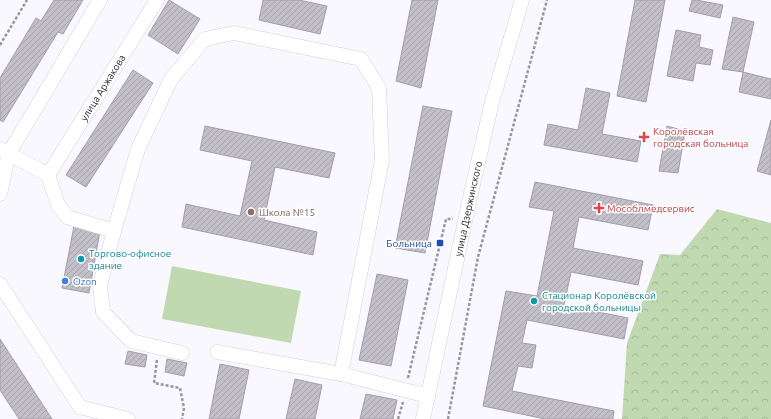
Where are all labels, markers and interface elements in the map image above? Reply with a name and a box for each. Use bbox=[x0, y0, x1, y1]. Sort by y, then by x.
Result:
street label: улица Аржакова bbox=[78, 53, 128, 123]
place label: Королёвская городская больница bbox=[653, 126, 748, 149]
marker: Королёвская городская больница bbox=[638, 131, 650, 143]
street label: улица Дзержинского bbox=[453, 160, 484, 258]
marker: Мособлмедсервис bbox=[594, 203, 604, 213]
place label: Мособлмедсервис bbox=[607, 203, 695, 214]
marker: Школа №15 bbox=[246, 207, 256, 217]
place label: Школа №15 bbox=[259, 207, 315, 218]
place label: Больница bbox=[386, 238, 432, 249]
marker: Больница bbox=[435, 238, 445, 248]
place label: Торгово-офисное здание bbox=[89, 248, 171, 271]
marker: Торгово-офисное здание bbox=[76, 254, 86, 264]
marker: Ozon bbox=[60, 276, 70, 286]
place label: Ozon bbox=[73, 276, 97, 287]
place label: Стационар Королёвской городской больницы bbox=[542, 290, 656, 313]
marker: Стационар Королёвской городской больницы bbox=[529, 296, 539, 306]

